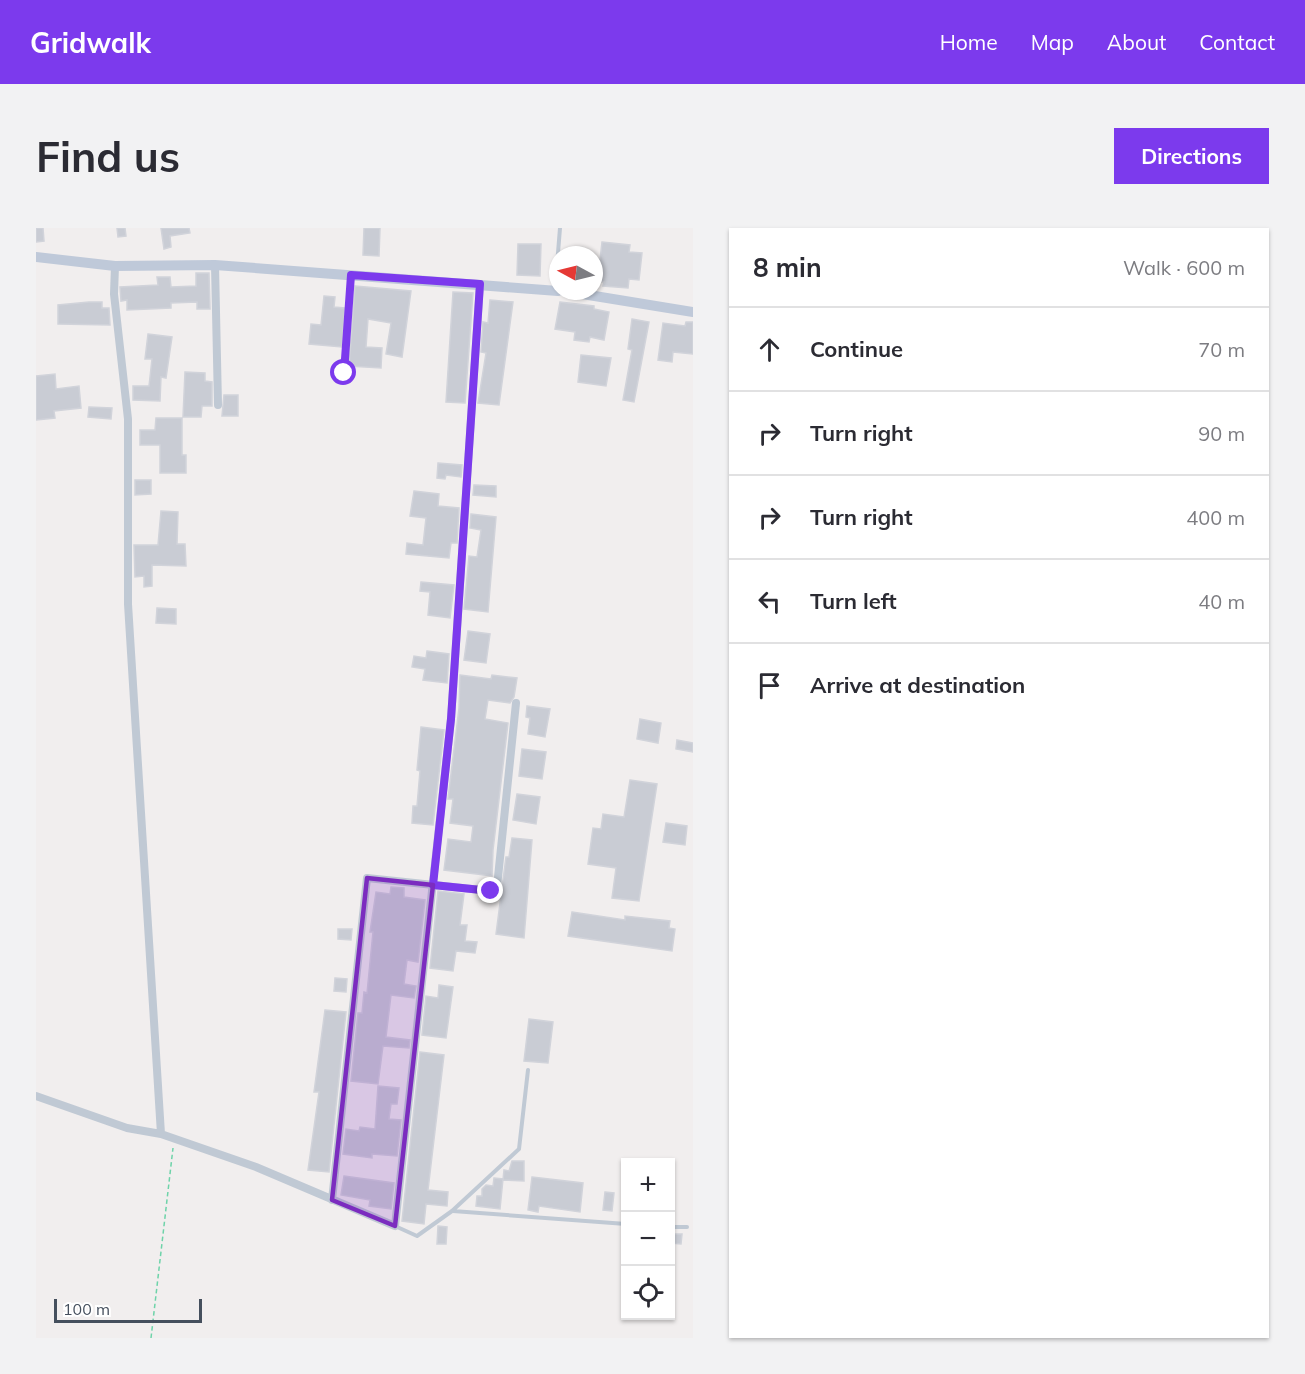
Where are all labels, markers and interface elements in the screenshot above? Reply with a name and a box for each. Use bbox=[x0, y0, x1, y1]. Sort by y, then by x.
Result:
text: Gridwalk bbox=[30, 25, 151, 60]
text: Home bbox=[940, 29, 998, 55]
text: Map bbox=[1031, 29, 1074, 55]
text: About bbox=[1107, 29, 1166, 55]
text: Contact bbox=[1199, 29, 1275, 55]
button: Directions bbox=[1114, 128, 1269, 184]
text: Find us bbox=[36, 130, 180, 183]
north arrow bbox=[549, 246, 603, 300]
text: 8 min bbox=[753, 251, 822, 284]
text: Walk · 600 m bbox=[1123, 255, 1245, 280]
icon: ahead bbox=[753, 333, 786, 366]
text: Continue bbox=[810, 335, 903, 363]
text: 70 m bbox=[1198, 337, 1245, 362]
route start bbox=[330, 359, 356, 385]
icon: right bbox=[753, 417, 786, 450]
text: Turn right bbox=[810, 419, 913, 447]
text: 90 m bbox=[1198, 421, 1245, 446]
icon: right bbox=[753, 501, 786, 534]
text: Turn right bbox=[810, 503, 913, 531]
text: 400 m bbox=[1186, 505, 1245, 530]
icon: left bbox=[753, 585, 786, 618]
text: Turn left bbox=[810, 587, 897, 615]
text: 40 m bbox=[1198, 589, 1245, 614]
icon: arrive bbox=[753, 669, 786, 702]
text: Arrive at destination bbox=[810, 671, 1025, 699]
route end bbox=[477, 877, 503, 903]
map controls bbox=[621, 1158, 675, 1320]
button: + bbox=[621, 1158, 675, 1212]
button: − bbox=[621, 1212, 675, 1266]
button: locate bbox=[621, 1266, 675, 1320]
scale bar bbox=[54, 1296, 202, 1324]
text: 100 m bbox=[63, 1299, 110, 1319]

